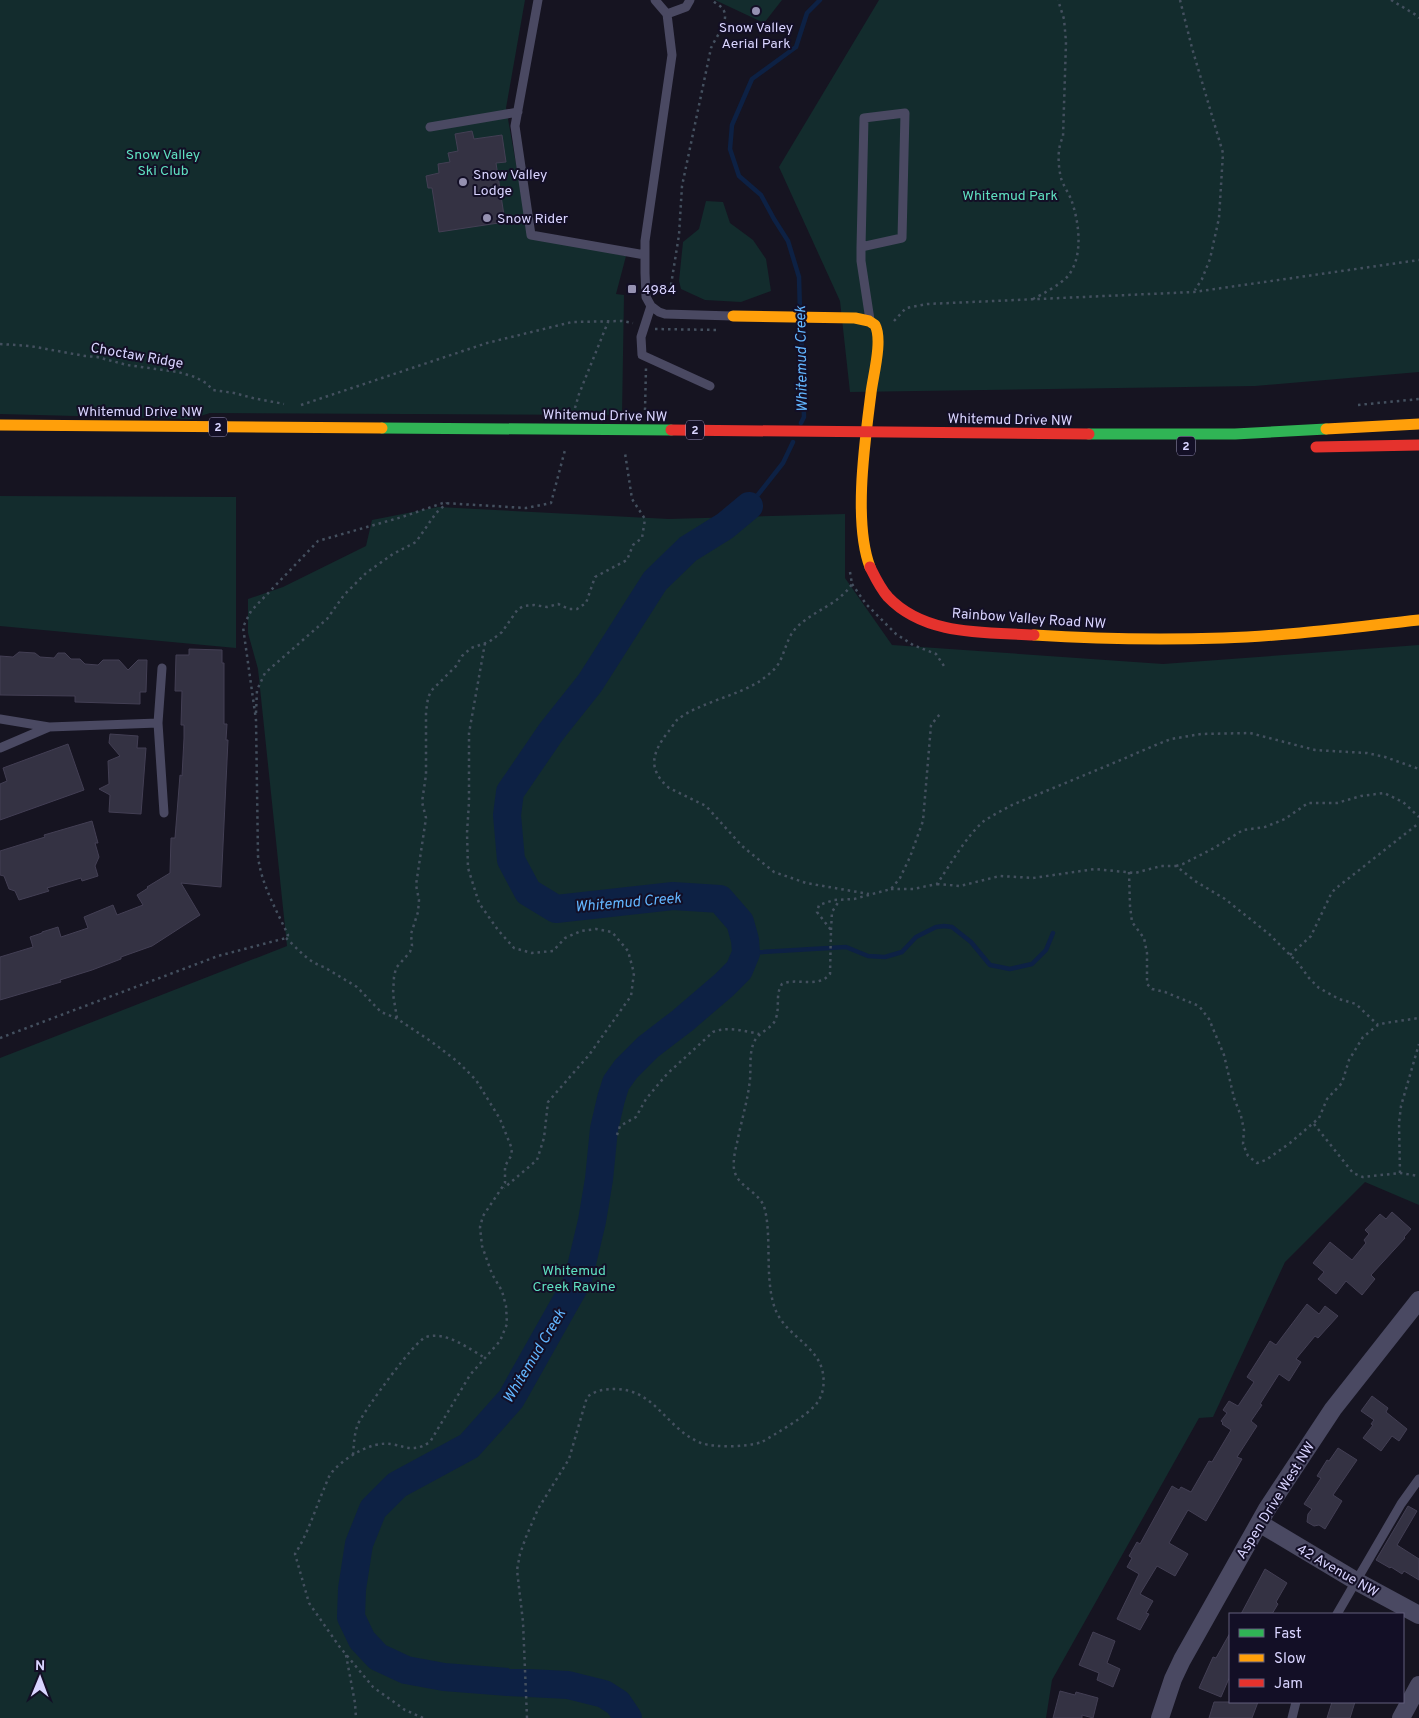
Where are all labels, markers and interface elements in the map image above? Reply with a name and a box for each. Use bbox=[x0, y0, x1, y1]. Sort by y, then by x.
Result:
marker: Snow Valley Aerial Park bbox=[750, 5, 762, 17]
place label: Snow Valley Aerial Park bbox=[719, 20, 793, 53]
park label: Snow Valley Ski Club bbox=[126, 147, 200, 180]
place label: Snow Valley Lodge bbox=[473, 167, 547, 200]
marker: Snow Valley Lodge bbox=[457, 176, 469, 188]
park label: Whitemud Park bbox=[962, 188, 1058, 205]
place label: Snow Rider bbox=[497, 211, 569, 228]
marker: Snow Rider bbox=[481, 212, 493, 224]
place label: 4984 bbox=[642, 282, 676, 299]
marker: 4984 bbox=[626, 283, 638, 295]
water label: Whitemud Creek bbox=[792, 305, 813, 412]
street label: Choctaw Ridge bbox=[89, 340, 184, 373]
street label: Whitemud Drive NW bbox=[78, 404, 203, 421]
street label: Whitemud Drive NW bbox=[542, 407, 668, 426]
street label: Whitemud Drive NW bbox=[947, 411, 1073, 430]
road number: 2 bbox=[209, 418, 227, 437]
road number: 2 bbox=[686, 420, 704, 440]
road number: 2 bbox=[1177, 436, 1195, 456]
street label: Rainbow Valley Road NW bbox=[951, 606, 1107, 633]
water label: Whitemud Creek bbox=[574, 889, 682, 918]
park label: Whitemud Creek Ravine bbox=[532, 1263, 616, 1296]
water label: Whitemud Creek bbox=[500, 1306, 571, 1407]
street label: Aspen Drive West NW bbox=[1233, 1439, 1319, 1562]
street label: 42 Avenue NW bbox=[1293, 1541, 1381, 1602]
legend bbox=[1229, 1613, 1404, 1703]
text: Fast bbox=[1274, 1625, 1302, 1644]
text: Slow bbox=[1274, 1650, 1306, 1669]
north arrow bbox=[15, 1653, 65, 1703]
text: N bbox=[35, 1658, 45, 1675]
text: Jam bbox=[1274, 1675, 1303, 1694]

